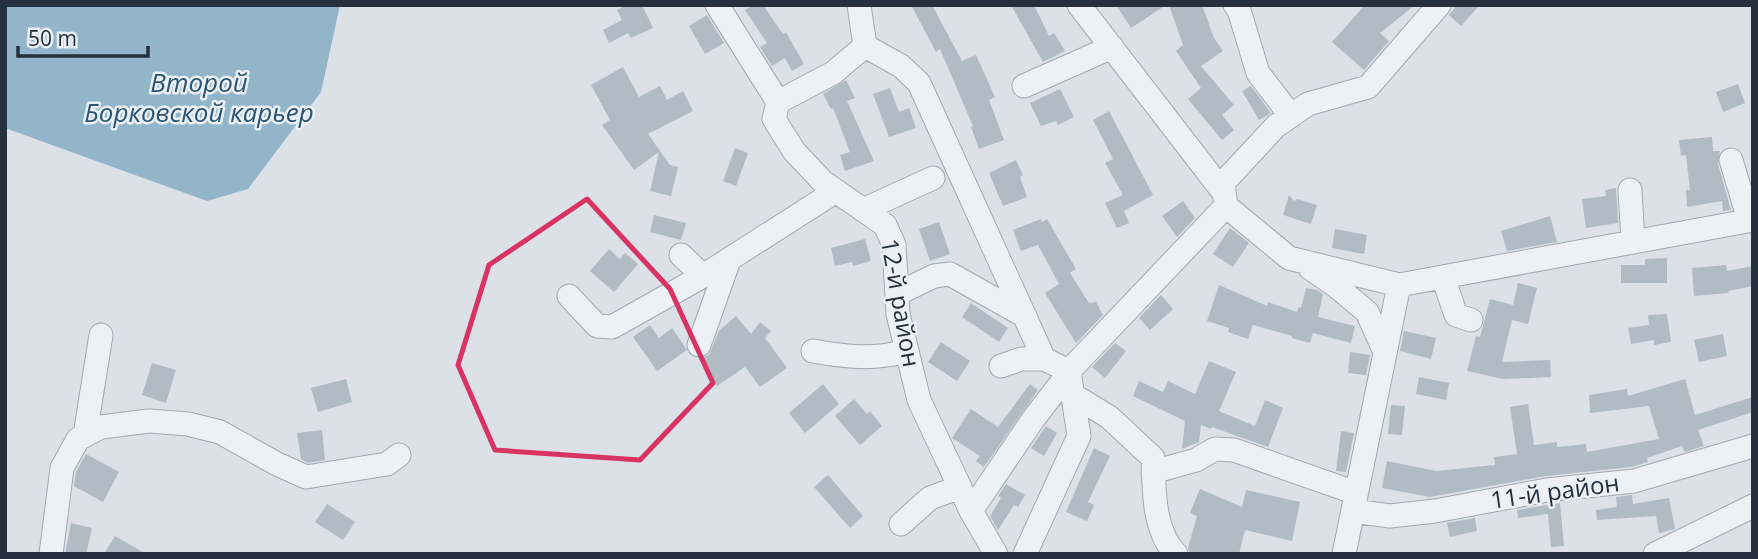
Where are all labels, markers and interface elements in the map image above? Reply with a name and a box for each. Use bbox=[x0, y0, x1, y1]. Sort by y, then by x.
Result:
scale bar bbox=[18, 14, 147, 58]
text: 50 m bbox=[28, 24, 77, 52]
water label: Второй Борковской карьер bbox=[84, 64, 314, 130]
street label: 12-й район bbox=[874, 236, 929, 369]
street label: 11-й район bbox=[1488, 465, 1621, 516]

